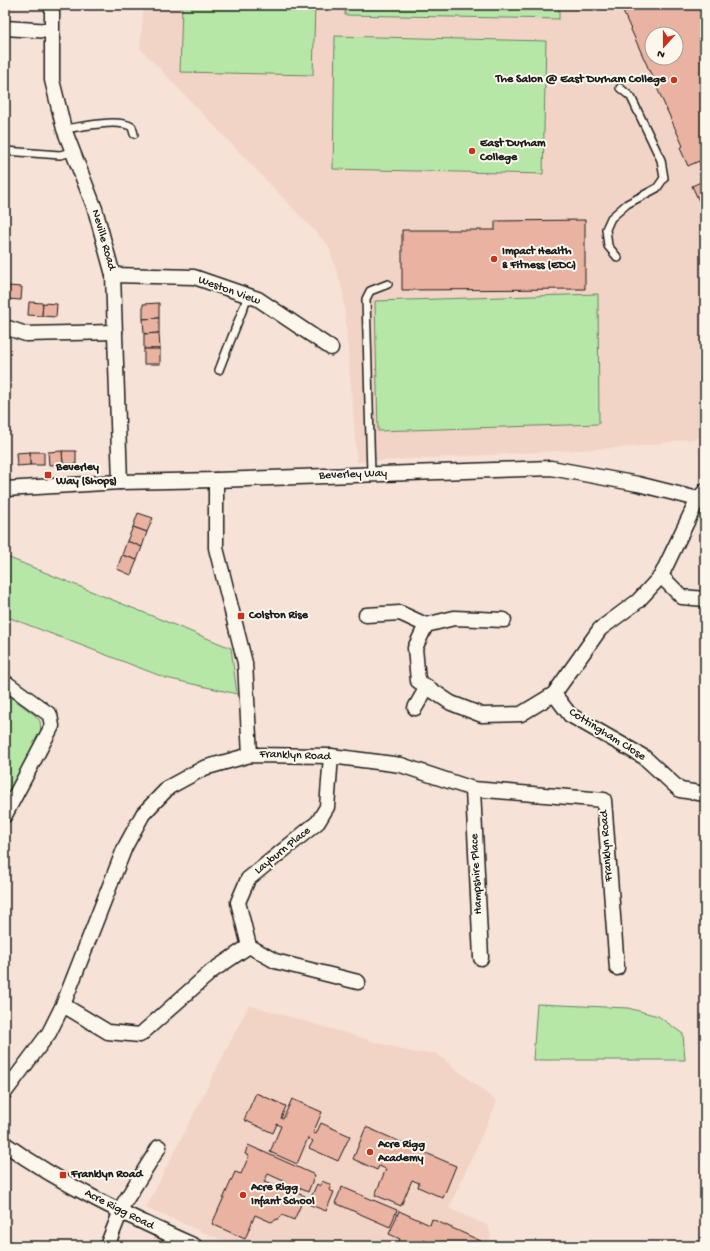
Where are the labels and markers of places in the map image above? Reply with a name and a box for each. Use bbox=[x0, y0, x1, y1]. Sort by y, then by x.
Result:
place label: The Salon @ East Durham College bbox=[495, 73, 667, 87]
marker: The Salon @ East Durham College bbox=[669, 75, 679, 85]
place label: East Durham College bbox=[479, 137, 546, 165]
marker: East Durham College bbox=[467, 146, 477, 156]
place label: Impact Health & Fitness (EDC) bbox=[502, 245, 576, 273]
marker: Impact Health & Fitness (EDC) bbox=[489, 254, 499, 264]
place label: Beverley Way (Shops) bbox=[55, 461, 117, 489]
marker: Beverley Way (Shops) bbox=[43, 470, 53, 480]
place label: Colston Rise bbox=[248, 609, 309, 623]
marker: Colston Rise bbox=[236, 611, 246, 621]
place label: Acre Rigg Academy bbox=[377, 1138, 425, 1166]
marker: Acre Rigg Academy bbox=[365, 1147, 375, 1157]
place label: Franklyn Road bbox=[70, 1168, 144, 1182]
marker: Franklyn Road bbox=[58, 1170, 68, 1180]
place label: Acre Rigg Infant School bbox=[250, 1181, 315, 1209]
marker: Acre Rigg Infant School bbox=[238, 1190, 248, 1200]

